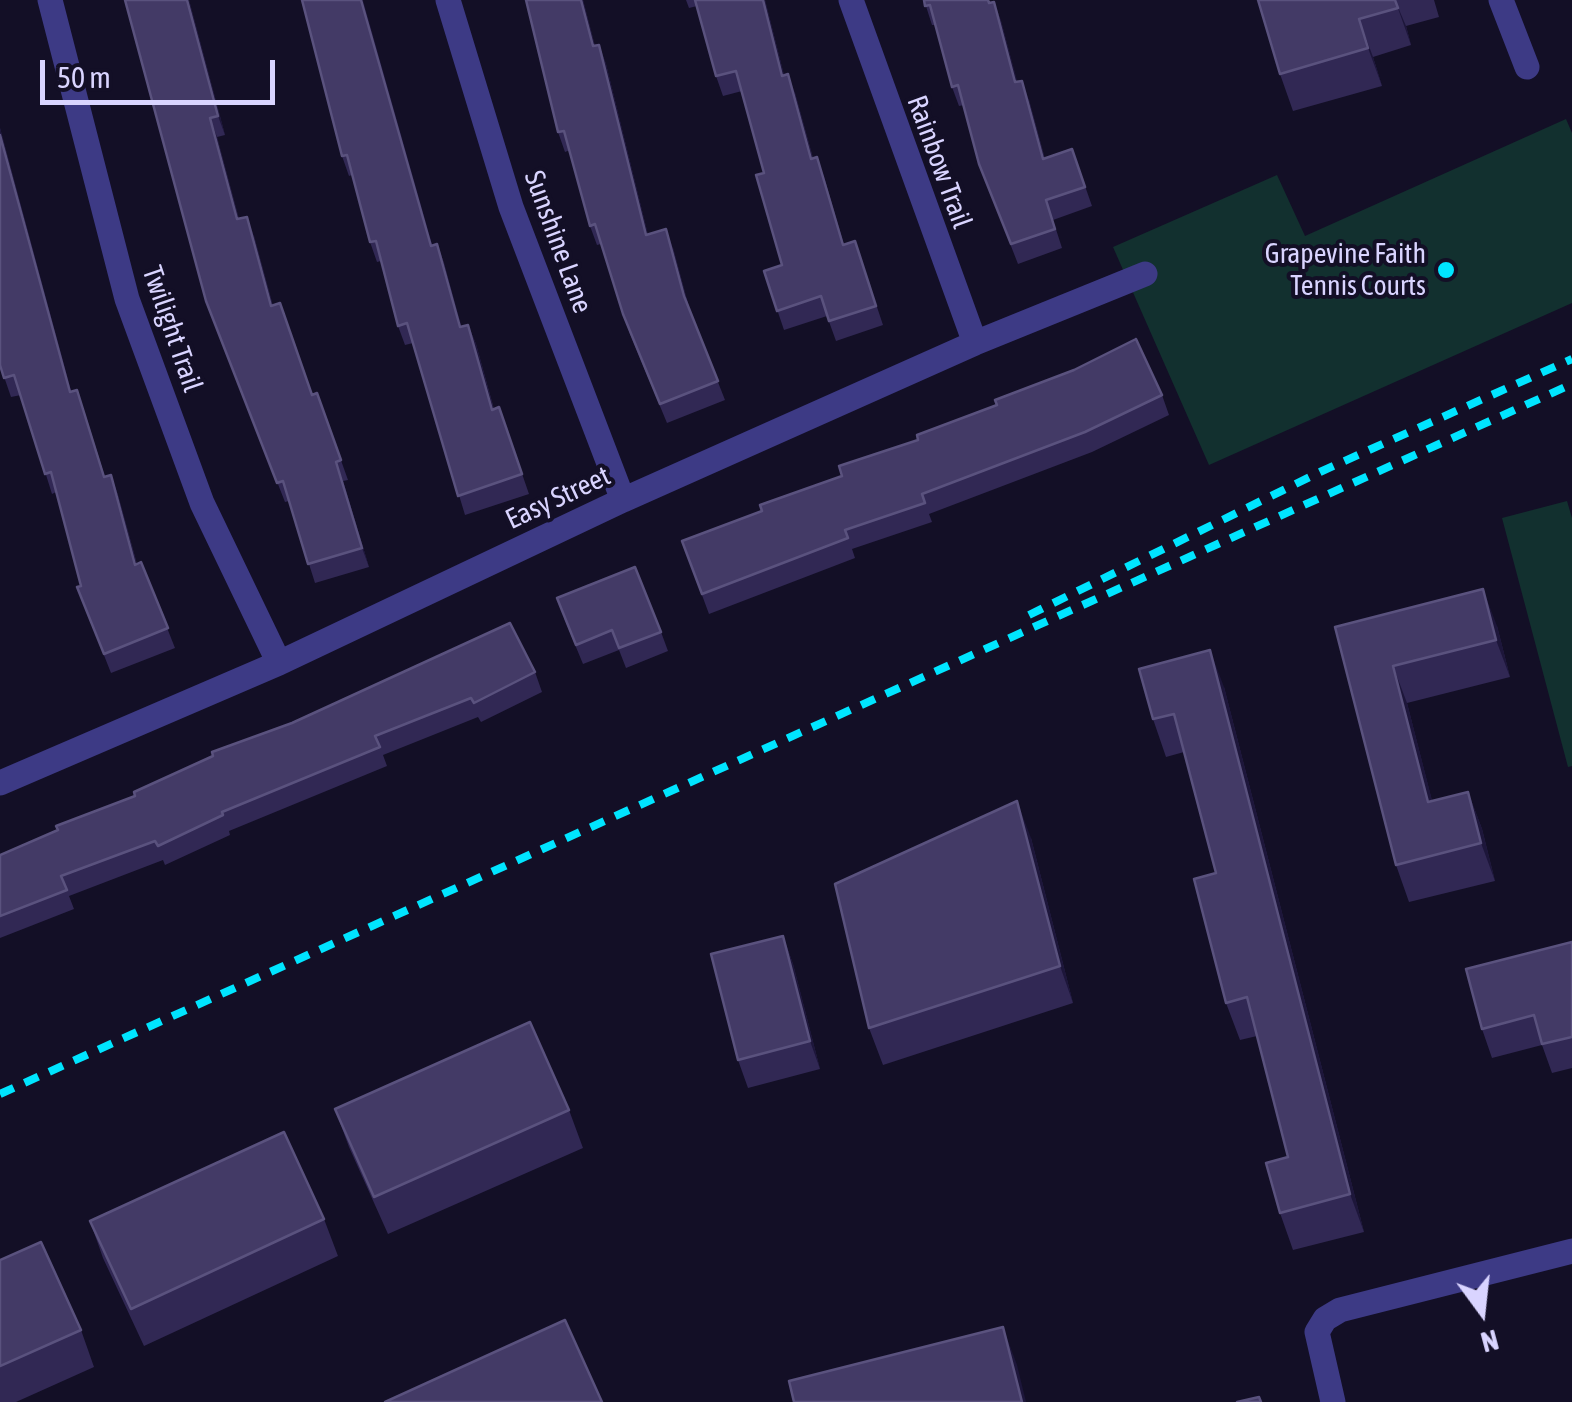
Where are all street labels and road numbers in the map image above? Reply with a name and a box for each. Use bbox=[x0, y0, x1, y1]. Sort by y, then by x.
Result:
street label: Rainbow Trail bbox=[899, 91, 979, 233]
street label: Sunshine Lane bbox=[517, 166, 599, 318]
street label: Twilight Trail bbox=[135, 262, 209, 396]
street label: Easy Street bbox=[500, 459, 616, 537]

